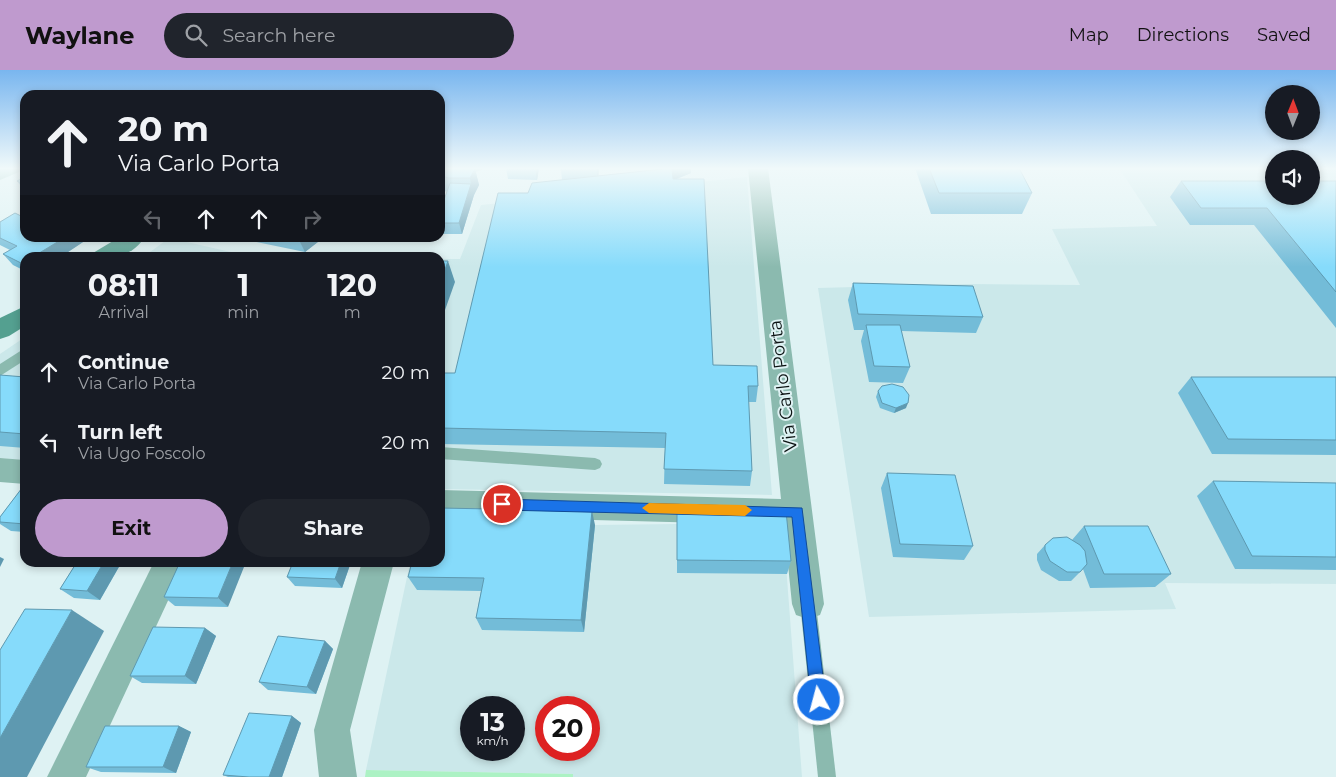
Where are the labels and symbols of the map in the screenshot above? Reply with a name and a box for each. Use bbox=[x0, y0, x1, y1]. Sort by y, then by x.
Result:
north arrow bbox=[1265, 85, 1320, 140]
street label: Via Carlo Porta bbox=[764, 319, 802, 453]
pin bbox=[481, 483, 523, 525]
position arrow bbox=[792, 673, 844, 725]
speed limit sign: 20 bbox=[535, 696, 600, 761]

